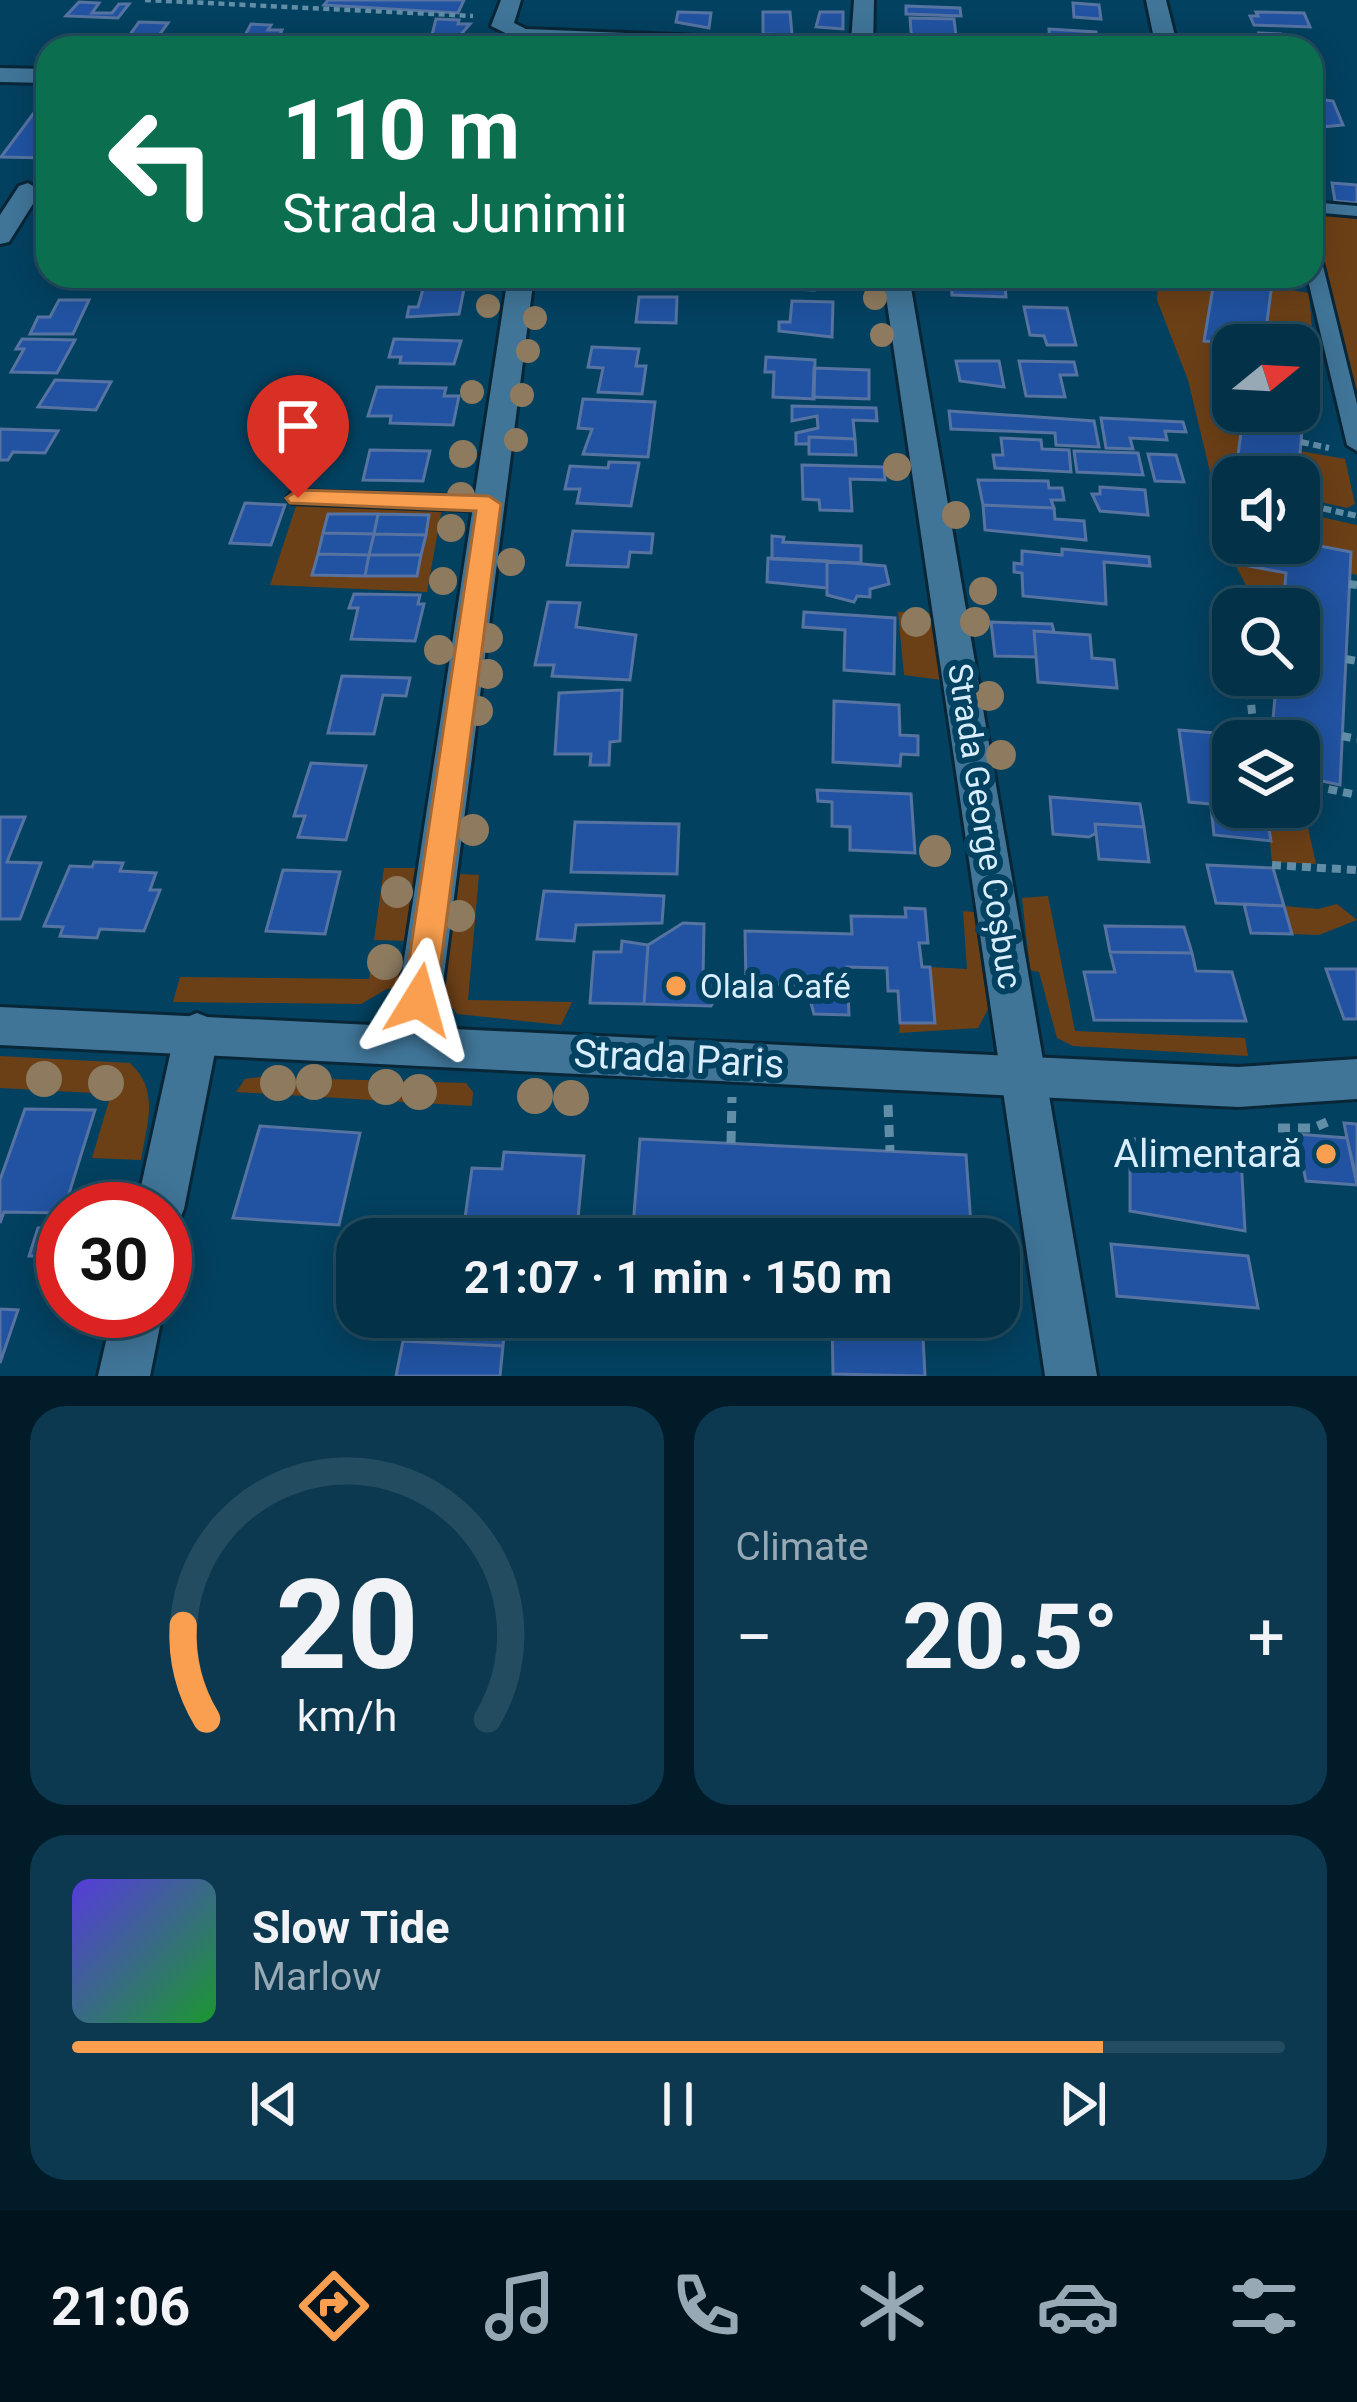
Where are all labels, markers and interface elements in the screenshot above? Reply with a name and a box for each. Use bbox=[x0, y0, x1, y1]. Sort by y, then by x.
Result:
text: 110 m bbox=[282, 81, 520, 180]
icon: left bbox=[84, 84, 240, 240]
text: Strada Junimii bbox=[282, 182, 628, 245]
north arrow bbox=[1212, 324, 1320, 432]
map controls bbox=[1212, 324, 1320, 828]
pin bbox=[247, 375, 349, 498]
icon: arrive bbox=[265, 393, 331, 459]
button: sound bbox=[1212, 456, 1320, 564]
button: search bbox=[1212, 588, 1320, 696]
street label: Strada George Coșbuc bbox=[939, 661, 1030, 992]
button: layers bbox=[1212, 720, 1320, 828]
position arrow bbox=[356, 937, 482, 1063]
place label: Olala Café bbox=[700, 967, 851, 1006]
marker: Olala Café bbox=[663, 973, 689, 999]
street label: Strada Paris bbox=[572, 1031, 786, 1087]
place label: Alimentară bbox=[1114, 1131, 1302, 1177]
marker: Alimentară bbox=[1313, 1141, 1339, 1167]
speed limit sign: 30 bbox=[36, 1182, 192, 1338]
text: 21:07 · 1 min · 150 m bbox=[464, 1251, 892, 1304]
text: Climate bbox=[736, 1524, 869, 1570]
text: 20 bbox=[275, 1552, 418, 1698]
text: 20.5° bbox=[902, 1585, 1118, 1690]
text: − bbox=[736, 1599, 773, 1676]
text: + bbox=[1248, 1599, 1285, 1676]
text: km/h bbox=[296, 1690, 397, 1740]
text: Slow Tide bbox=[252, 1901, 450, 1954]
text: Marlow bbox=[252, 1954, 382, 2000]
icon: previous bbox=[241, 2071, 307, 2137]
icon: pause bbox=[645, 2071, 711, 2137]
icon: next bbox=[1050, 2071, 1116, 2137]
icon: directions bbox=[292, 2264, 376, 2348]
icon: music bbox=[478, 2264, 562, 2348]
icon: phone bbox=[664, 2264, 748, 2348]
icon: climate bbox=[850, 2264, 934, 2348]
icon: car bbox=[1036, 2264, 1120, 2348]
icon: filters bbox=[1222, 2264, 1306, 2348]
text: 21:06 bbox=[51, 2275, 190, 2338]

